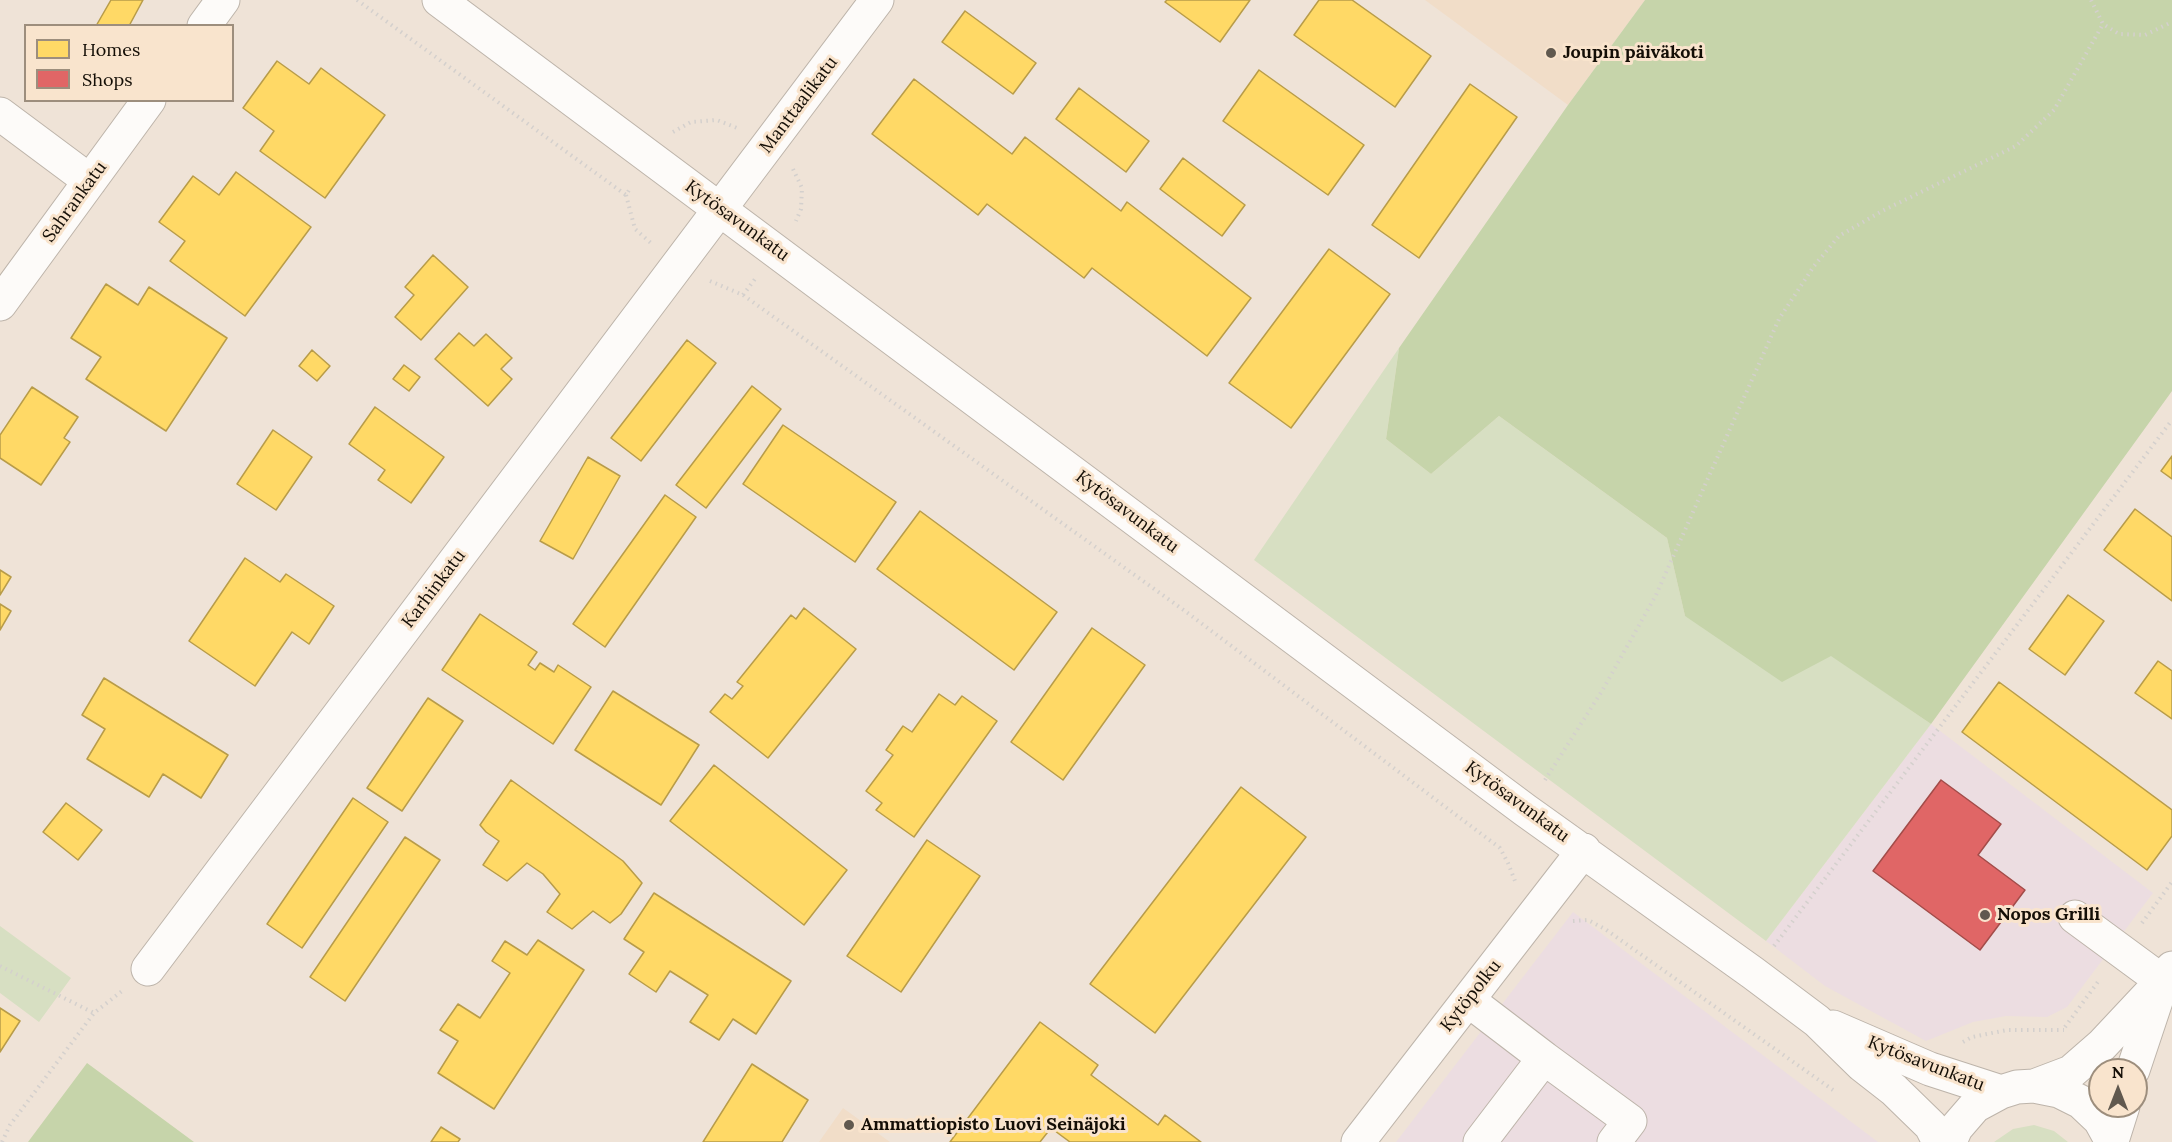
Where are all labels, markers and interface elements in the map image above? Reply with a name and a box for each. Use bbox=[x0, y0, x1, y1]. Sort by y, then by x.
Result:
legend bbox=[24, 24, 234, 102]
text: Homes bbox=[82, 38, 140, 61]
place label: Joupin päiväkoti bbox=[1563, 42, 1704, 64]
marker: Joupin päiväkoti bbox=[1544, 46, 1558, 60]
street label: Manttaalikatu bbox=[756, 52, 842, 158]
text: Shops bbox=[82, 68, 133, 91]
street label: Sahrankatu bbox=[38, 157, 112, 247]
street label: Kytösavunkatu bbox=[681, 176, 793, 266]
street label: Kytösavunkatu bbox=[1071, 466, 1183, 558]
street label: Karhinkatu bbox=[398, 546, 470, 632]
street label: Kytösavunkatu bbox=[1461, 757, 1573, 847]
place label: Nopos Grilli bbox=[1997, 904, 2100, 926]
marker: Nopos Grilli bbox=[1978, 908, 1992, 922]
street label: Kytöpolku bbox=[1436, 956, 1506, 1036]
street label: Kytösavunkatu bbox=[1864, 1032, 1988, 1096]
north arrow bbox=[2088, 1058, 2148, 1118]
text: N bbox=[2112, 1062, 2124, 1082]
place label: Ammattiopisto Luovi Seinäjoki bbox=[861, 1114, 1126, 1136]
marker: Ammattiopisto Luovi Seinäjoki bbox=[842, 1118, 856, 1132]

